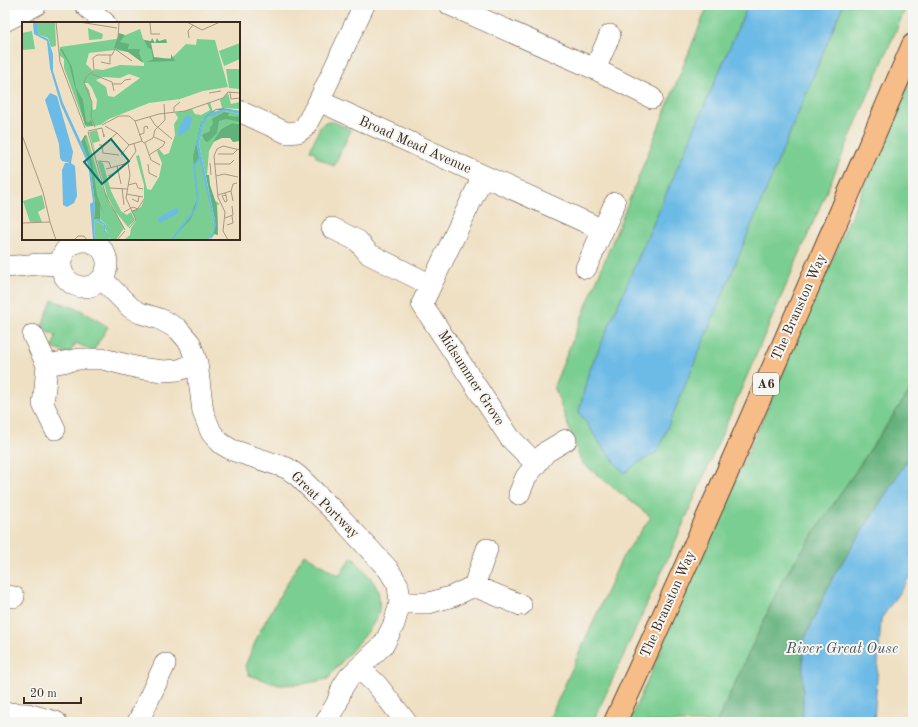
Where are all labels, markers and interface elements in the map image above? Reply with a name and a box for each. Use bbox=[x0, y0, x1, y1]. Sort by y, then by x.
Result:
inset map bbox=[22, 22, 240, 240]
street label: Broad Mead Avenue bbox=[357, 114, 473, 176]
street label: The Branston Way bbox=[769, 251, 829, 362]
street label: Midsummer Grove bbox=[435, 328, 507, 428]
road number: A6 bbox=[753, 373, 779, 395]
street label: Great Portway bbox=[288, 469, 362, 541]
street label: The Branston Way bbox=[638, 548, 698, 659]
water label: River Great Ouse bbox=[785, 642, 898, 657]
scale bar bbox=[24, 679, 81, 705]
text: 20 m bbox=[30, 688, 57, 700]

